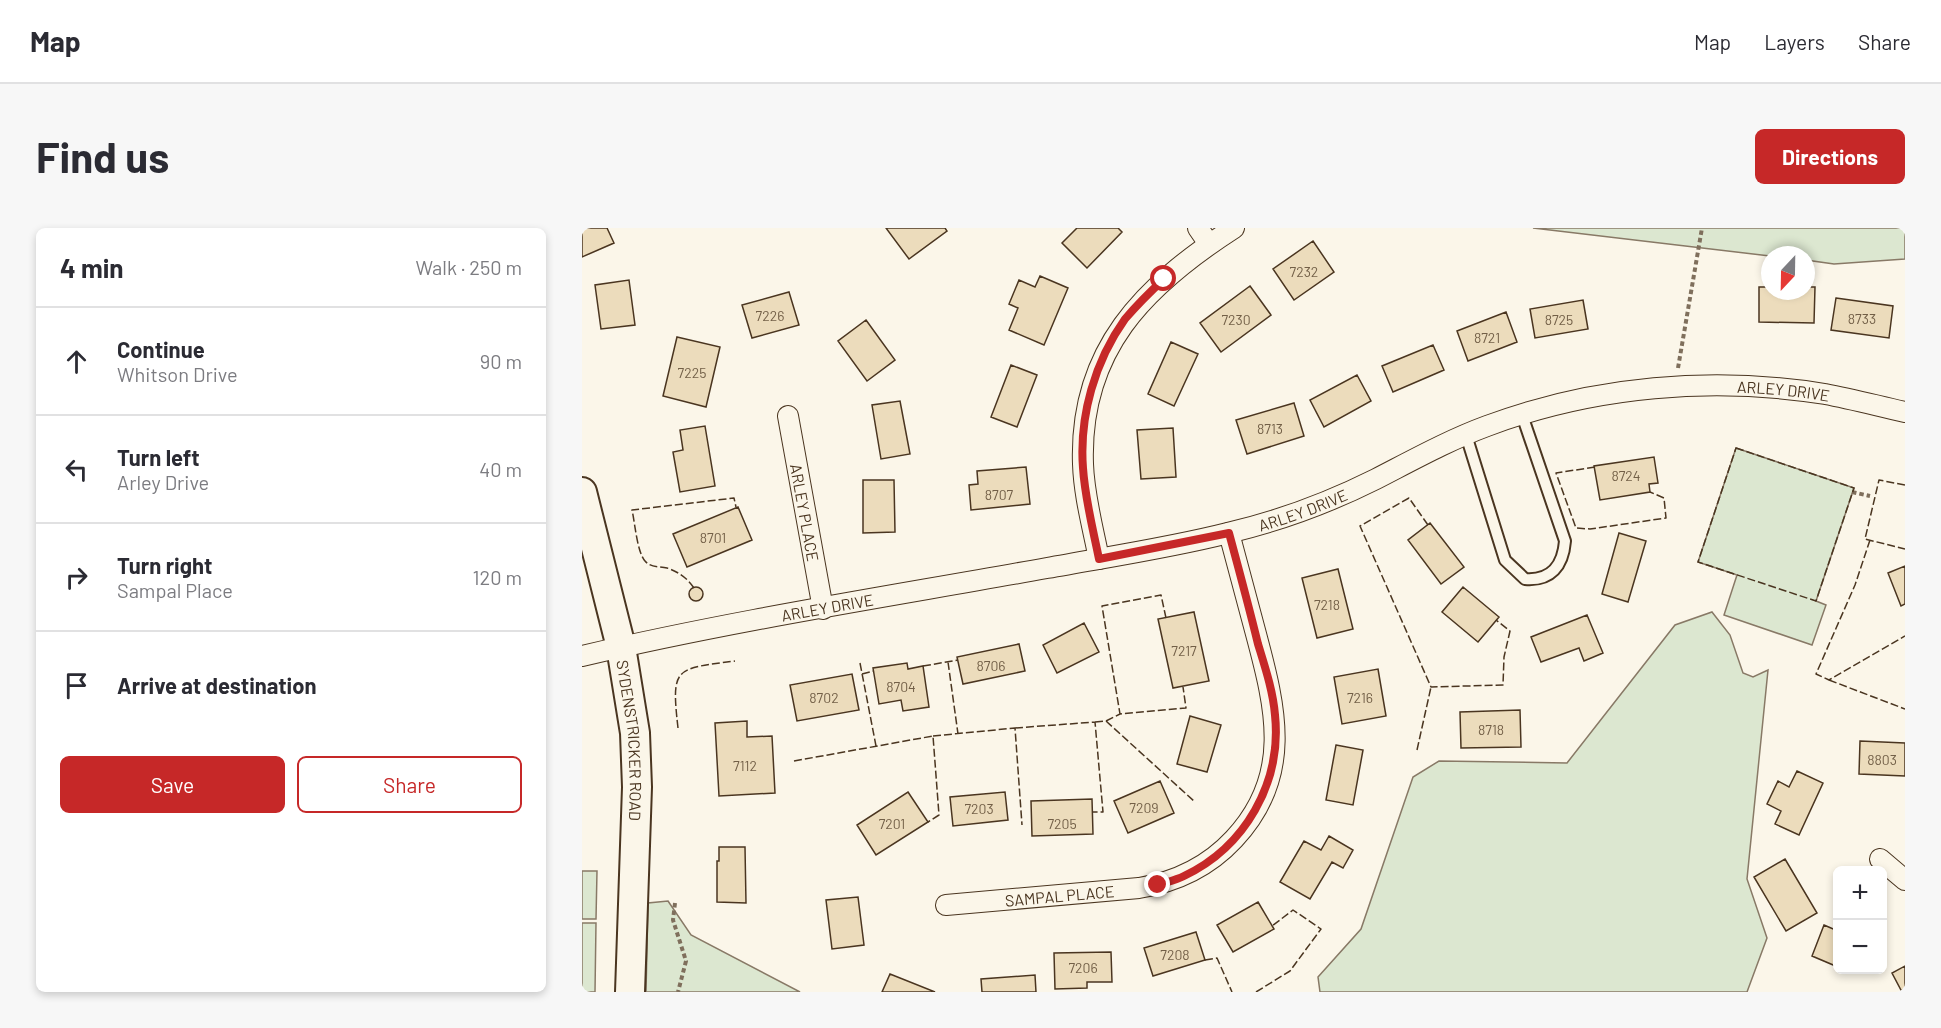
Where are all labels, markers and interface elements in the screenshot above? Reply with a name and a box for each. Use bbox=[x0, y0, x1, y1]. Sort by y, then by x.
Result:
text: Map bbox=[30, 24, 81, 58]
text: Map bbox=[1694, 29, 1731, 54]
text: Layers bbox=[1764, 29, 1825, 54]
text: Share bbox=[1858, 29, 1911, 54]
button: Directions bbox=[1755, 129, 1905, 184]
text: Find us bbox=[36, 131, 169, 181]
north arrow bbox=[1761, 246, 1815, 300]
text: 4 min bbox=[60, 252, 124, 283]
text: Walk · 250 m bbox=[416, 255, 522, 279]
house number: 7232 bbox=[1290, 263, 1318, 280]
route start bbox=[1150, 265, 1176, 291]
house number: 7226 bbox=[756, 307, 784, 324]
house number: 8733 bbox=[1848, 310, 1876, 327]
house number: 7230 bbox=[1221, 311, 1251, 328]
house number: 8725 bbox=[1545, 311, 1573, 328]
house number: 8721 bbox=[1474, 329, 1500, 346]
text: Continue bbox=[117, 336, 205, 362]
icon: ahead bbox=[60, 345, 93, 378]
text: 90 m bbox=[480, 349, 522, 373]
text: Whitson Drive bbox=[117, 362, 238, 386]
house number: 7225 bbox=[678, 364, 706, 381]
street label: ARLEY DRIVE bbox=[1737, 376, 1831, 404]
house number: 8713 bbox=[1257, 420, 1283, 437]
text: Turn left bbox=[117, 444, 200, 470]
icon: left bbox=[60, 453, 93, 486]
text: 40 m bbox=[479, 457, 522, 481]
street label: ARLEY PLACE bbox=[787, 462, 824, 563]
house number: 8724 bbox=[1611, 467, 1641, 484]
text: Arley Drive bbox=[117, 470, 209, 494]
street label: ARLEY DRIVE bbox=[1256, 484, 1350, 534]
house number: 8707 bbox=[985, 486, 1014, 503]
house number: 8701 bbox=[700, 529, 726, 546]
text: Turn right bbox=[117, 552, 212, 578]
icon: right bbox=[60, 561, 93, 594]
text: 120 m bbox=[472, 565, 522, 589]
text: Sampal Place bbox=[117, 578, 233, 602]
street label: ARLEY DRIVE bbox=[779, 589, 875, 624]
house number: 7218 bbox=[1314, 596, 1340, 613]
house number: 7217 bbox=[1171, 642, 1197, 659]
house number: 8706 bbox=[976, 657, 1006, 674]
street label: SYDENSTRICKER ROAD bbox=[614, 658, 647, 821]
icon: arrive bbox=[60, 669, 93, 702]
text: Arrive at destination bbox=[117, 672, 316, 698]
house number: 8704 bbox=[886, 678, 916, 695]
house number: 8702 bbox=[809, 689, 839, 706]
house number: 7216 bbox=[1347, 689, 1373, 706]
house number: 8718 bbox=[1478, 721, 1504, 738]
house number: 8803 bbox=[1867, 751, 1897, 768]
button: Save bbox=[60, 756, 285, 813]
button: Share bbox=[297, 756, 522, 813]
house number: 7112 bbox=[733, 757, 757, 774]
house number: 7209 bbox=[1129, 799, 1159, 816]
house number: 7203 bbox=[964, 800, 994, 817]
house number: 7201 bbox=[879, 815, 905, 832]
house number: 7205 bbox=[1047, 815, 1077, 832]
map controls bbox=[1833, 866, 1887, 974]
button: + bbox=[1833, 866, 1887, 920]
route end bbox=[1144, 871, 1170, 897]
street label: SAMPAL PLACE bbox=[1004, 881, 1115, 909]
button: − bbox=[1833, 920, 1887, 974]
house number: 7208 bbox=[1160, 946, 1190, 963]
house number: 7206 bbox=[1068, 959, 1098, 976]

